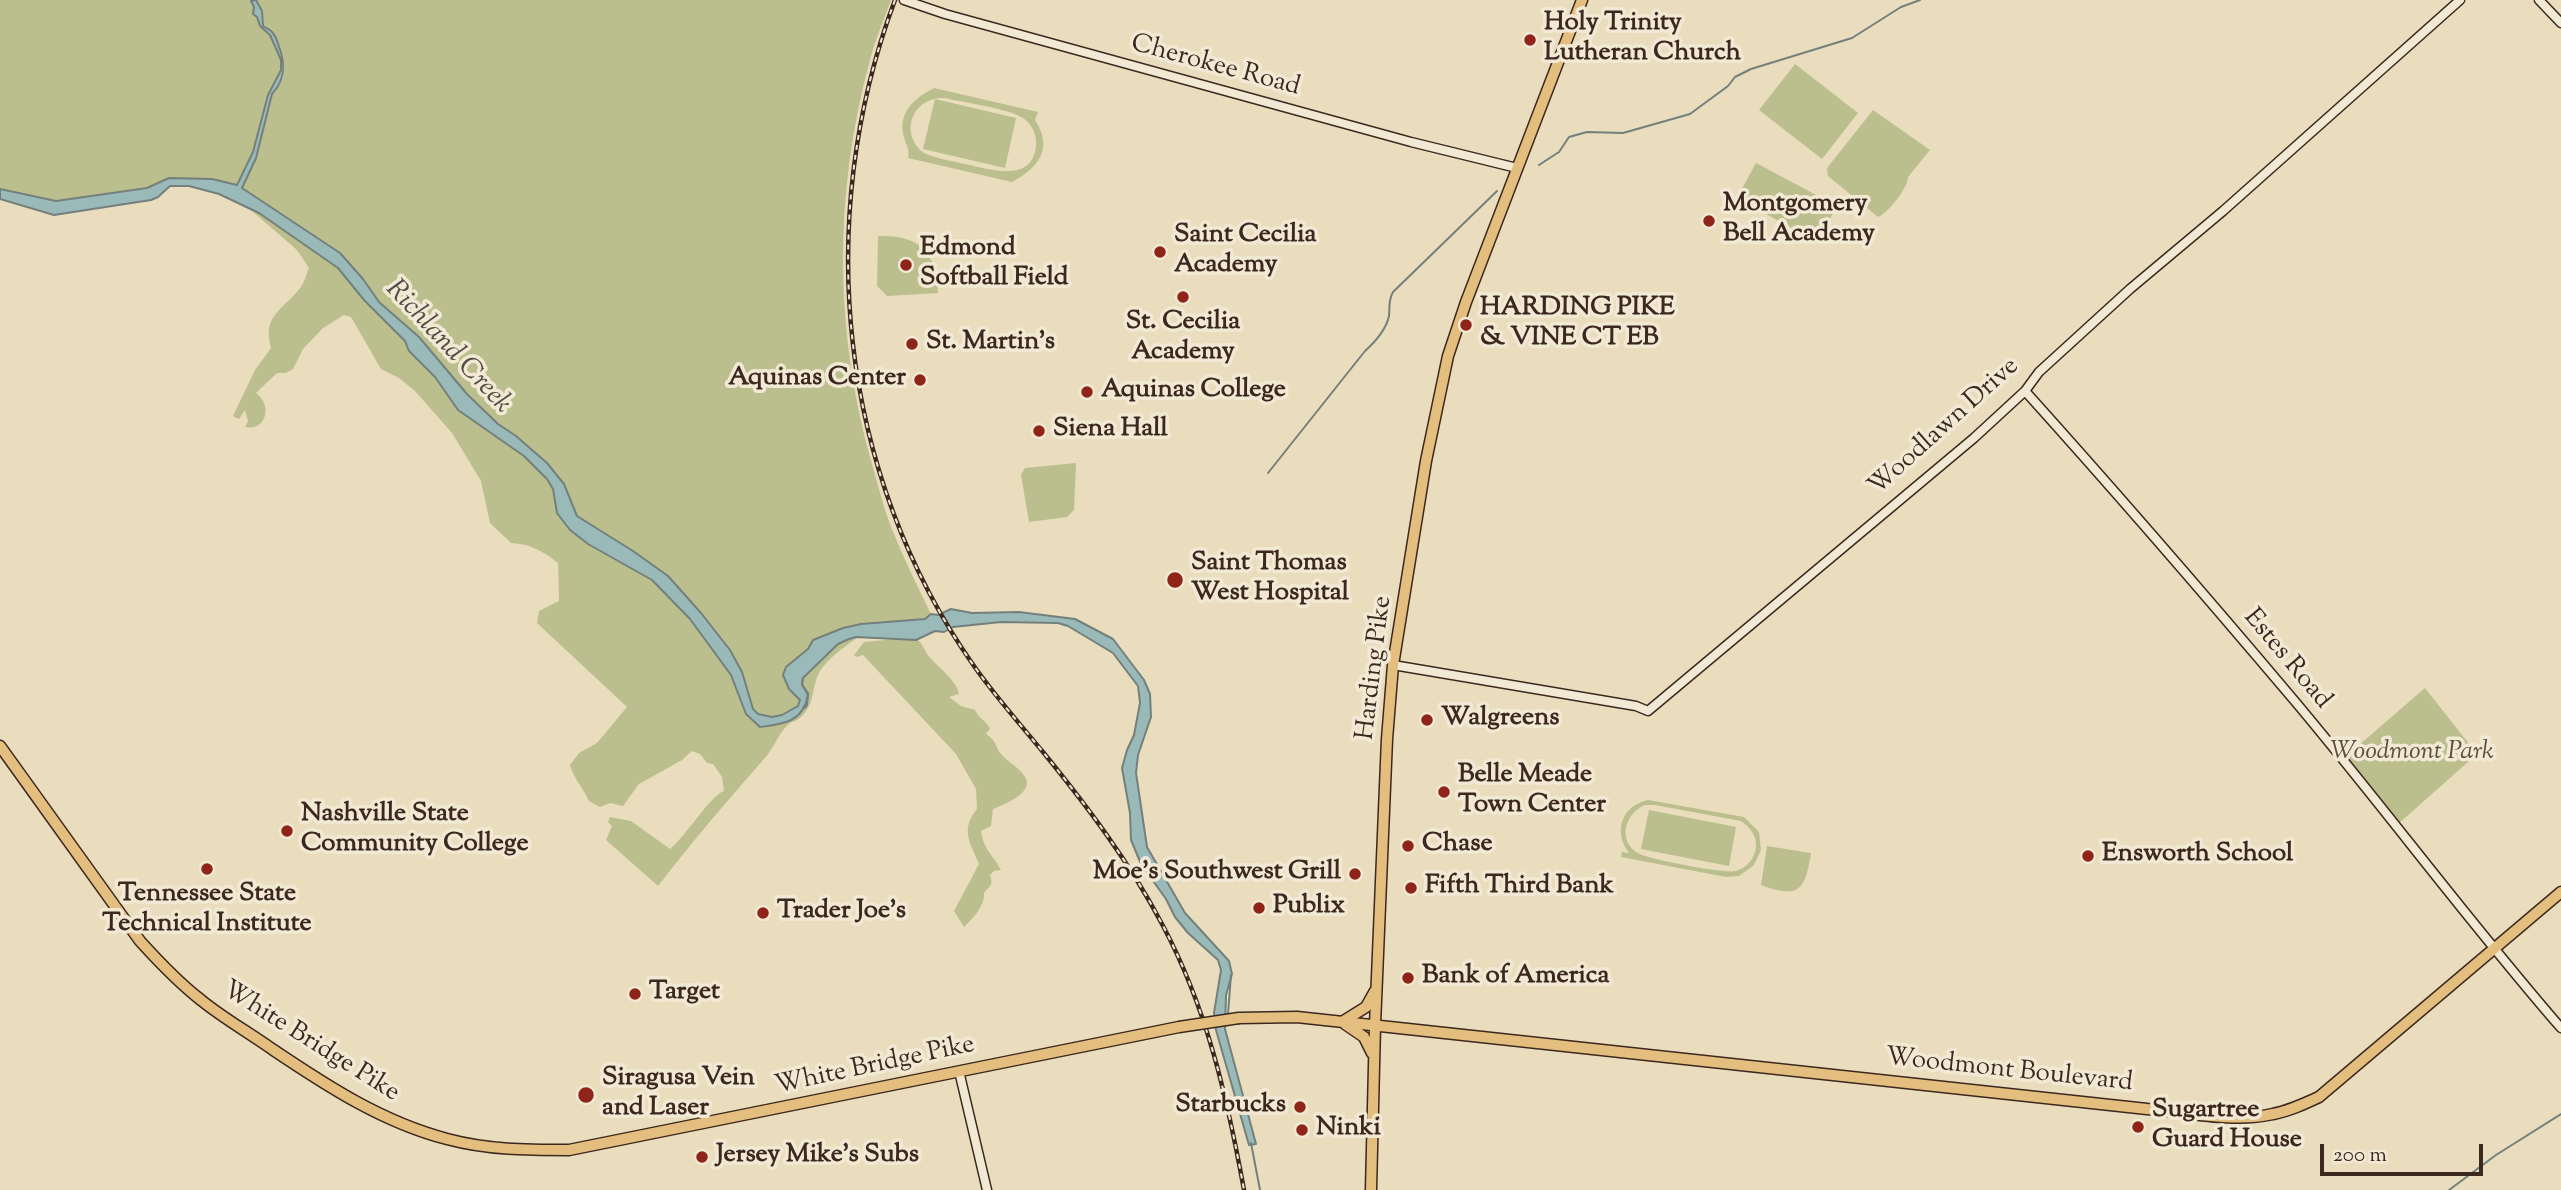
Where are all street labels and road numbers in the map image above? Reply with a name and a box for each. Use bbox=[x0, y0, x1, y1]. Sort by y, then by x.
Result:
street label: Cherokee Road bbox=[1127, 29, 1303, 105]
street label: Woodlawn Drive bbox=[1863, 352, 2027, 504]
street label: Harding Pike bbox=[1352, 594, 1400, 742]
street label: Estes Road bbox=[2235, 604, 2337, 716]
street label: White Bridge Pike bbox=[215, 976, 405, 1110]
street label: White Bridge Pike bbox=[772, 1031, 978, 1103]
street label: Woodmont Boulevard bbox=[1884, 1044, 2134, 1100]

